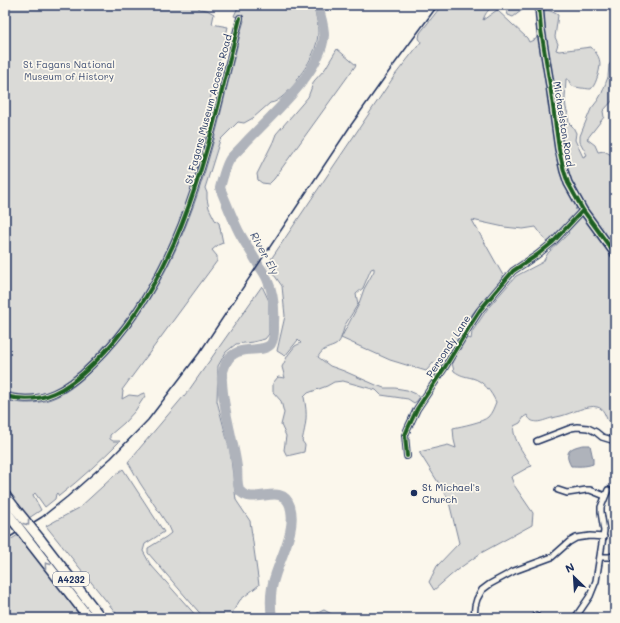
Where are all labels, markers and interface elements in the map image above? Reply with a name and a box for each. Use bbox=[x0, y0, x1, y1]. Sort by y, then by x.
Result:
street label: St Fagans Museum Access Road bbox=[181, 33, 235, 185]
park label: St Fagans National Museum of History bbox=[23, 57, 115, 83]
street label: Michaelston Road bbox=[550, 80, 578, 168]
water label: River Ely bbox=[247, 229, 283, 277]
street label: Persondy Lane bbox=[423, 312, 473, 380]
place label: St Michael's Church bbox=[422, 480, 480, 506]
marker: St Michael's Church bbox=[409, 488, 419, 498]
one-way arrow bbox=[22, 519, 29, 526]
north arrow bbox=[554, 557, 594, 597]
text: N bbox=[563, 559, 577, 576]
one-way arrow bbox=[45, 563, 52, 570]
road number: A4232 bbox=[53, 572, 89, 586]

